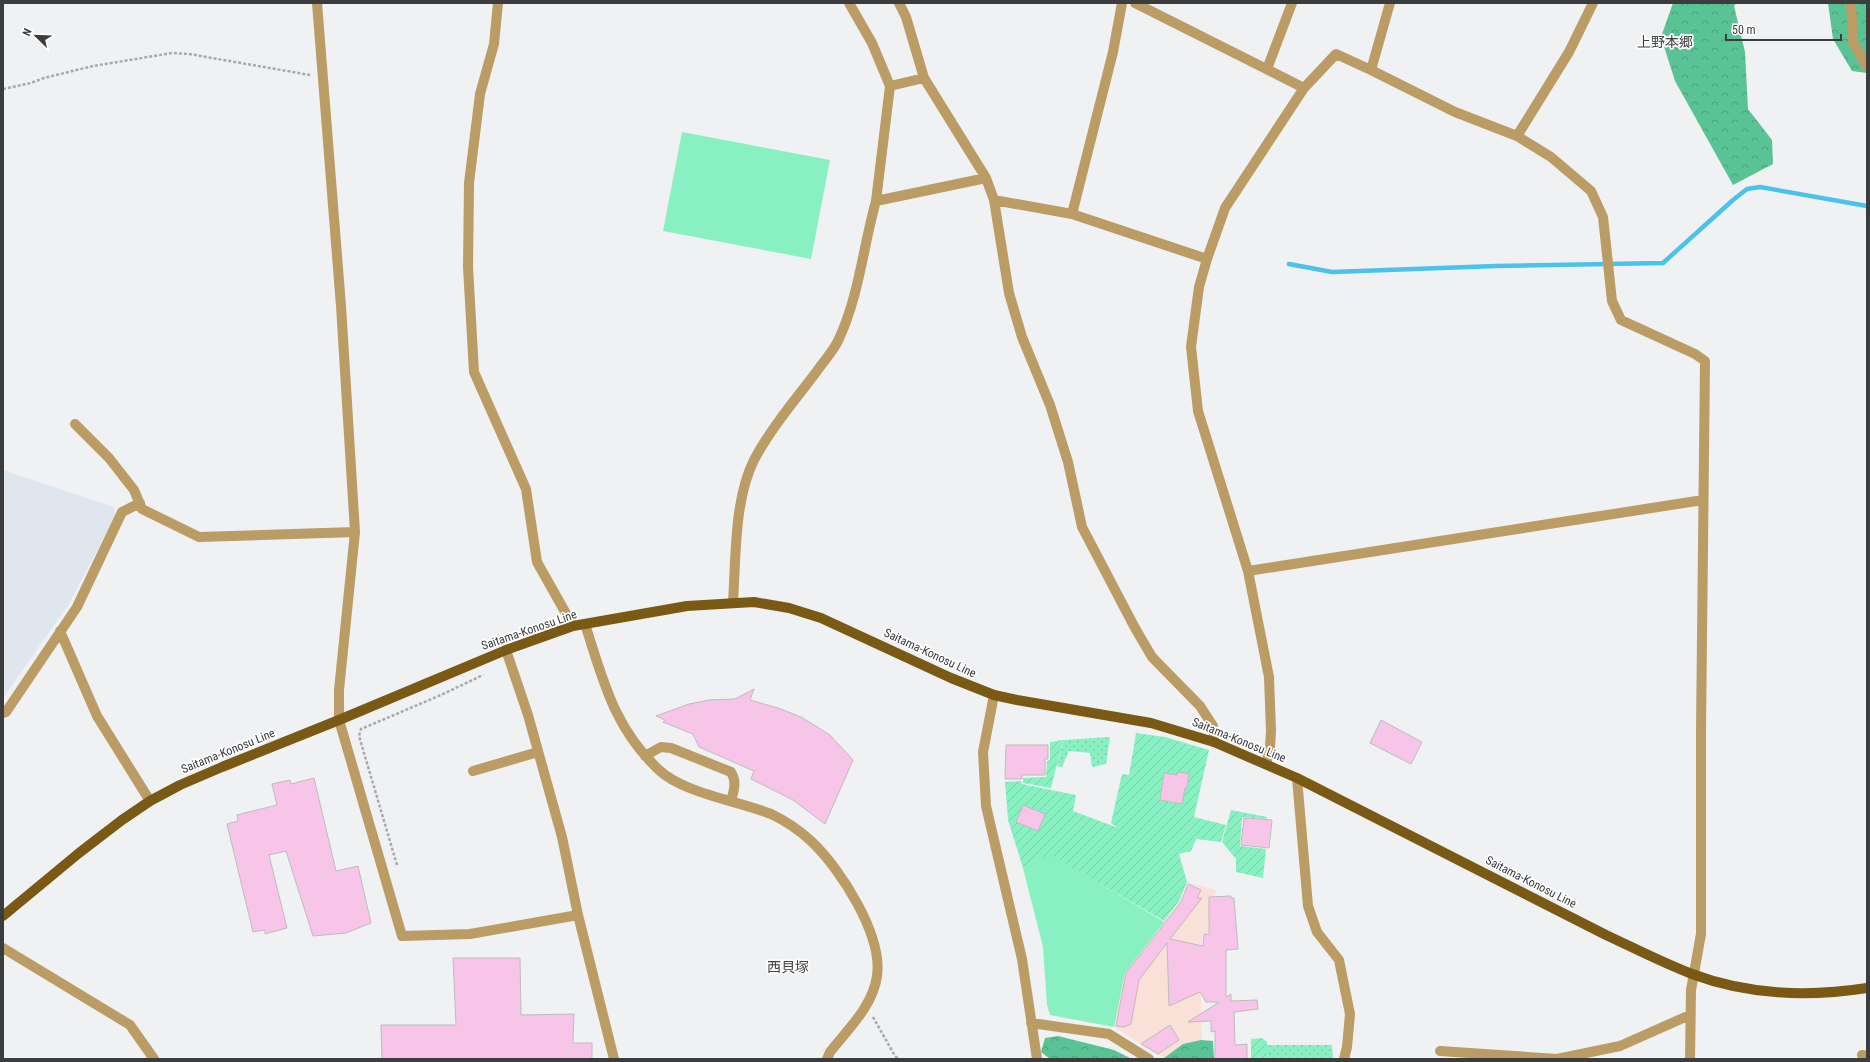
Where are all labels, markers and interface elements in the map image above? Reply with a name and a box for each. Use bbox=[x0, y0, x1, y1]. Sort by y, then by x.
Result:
north arrow bbox=[16, 16, 56, 56]
scale bar bbox=[1726, 16, 1841, 42]
text: 50 m bbox=[1732, 23, 1756, 37]
text: N bbox=[20, 26, 35, 38]
district label: 上野本郷 bbox=[1637, 34, 1693, 50]
street label: Saitama-Konosu Line bbox=[479, 607, 579, 653]
street label: Saitama-Konosu Line bbox=[882, 626, 979, 681]
street label: Saitama-Konosu Line bbox=[1190, 715, 1288, 765]
street label: Saitama-Konosu Line bbox=[179, 726, 277, 776]
street label: Saitama-Konosu Line bbox=[1483, 853, 1579, 911]
district label: 西貝塚 bbox=[767, 959, 809, 975]

